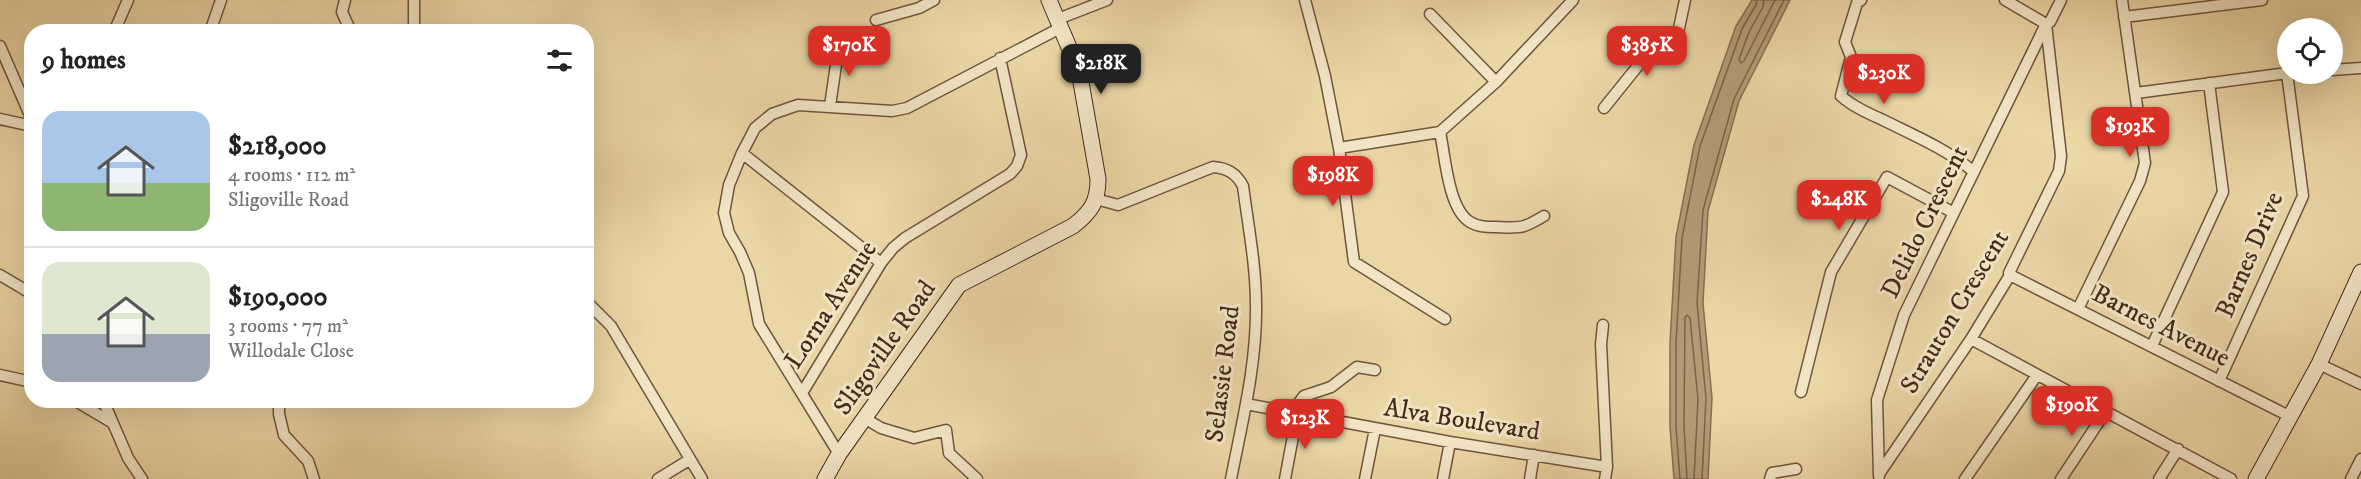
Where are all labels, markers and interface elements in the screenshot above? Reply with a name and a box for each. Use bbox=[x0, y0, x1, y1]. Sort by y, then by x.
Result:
map controls bbox=[2277, 18, 2343, 84]
button: locate bbox=[2277, 18, 2343, 84]
pin: $170K bbox=[807, 26, 891, 77]
pin: $385K bbox=[1605, 26, 1689, 77]
text: $170K bbox=[822, 33, 876, 58]
text: $385K bbox=[1621, 33, 1673, 58]
text: 9 homes bbox=[42, 44, 126, 77]
icon: filters bbox=[543, 44, 576, 77]
pin: $218K bbox=[1059, 44, 1143, 95]
text: $218K bbox=[1075, 51, 1127, 76]
pin: $230K bbox=[1842, 54, 1926, 105]
text: $230K bbox=[1857, 61, 1911, 86]
pin: $193K bbox=[2088, 107, 2172, 158]
text: $193K bbox=[2105, 114, 2155, 139]
text: $218,000 bbox=[228, 130, 327, 163]
icon: home bbox=[90, 135, 162, 207]
street label: Delido Crescent bbox=[1874, 140, 1976, 304]
pin: $198K bbox=[1291, 156, 1375, 207]
text: 4 rooms · 112 m² bbox=[228, 163, 356, 188]
text: $198K bbox=[1307, 163, 1359, 188]
pin: $248K bbox=[1797, 180, 1881, 231]
text: $248K bbox=[1811, 187, 1867, 212]
street label: Barnes Drive bbox=[2209, 187, 2291, 323]
text: Sligoville Road bbox=[228, 188, 349, 213]
street label: Strauton Crescent bbox=[1893, 224, 2017, 400]
street label: Lorna Avenue bbox=[777, 235, 885, 375]
street label: Sligoville Road bbox=[826, 274, 944, 422]
street label: Barnes Avenue bbox=[2086, 277, 2236, 375]
text: $190,000 bbox=[228, 281, 328, 314]
icon: home bbox=[90, 286, 162, 358]
street label: Selassie Road bbox=[1198, 304, 1248, 444]
text: 3 rooms · 77 m² bbox=[228, 314, 348, 339]
text: Willodale Close bbox=[228, 339, 354, 364]
pin: $190K bbox=[2030, 386, 2114, 437]
street label: Alva Boulevard bbox=[1382, 391, 1542, 449]
text: $190K bbox=[2046, 393, 2099, 418]
pin: $123K bbox=[1263, 399, 1347, 450]
text: $123K bbox=[1280, 406, 1330, 431]

